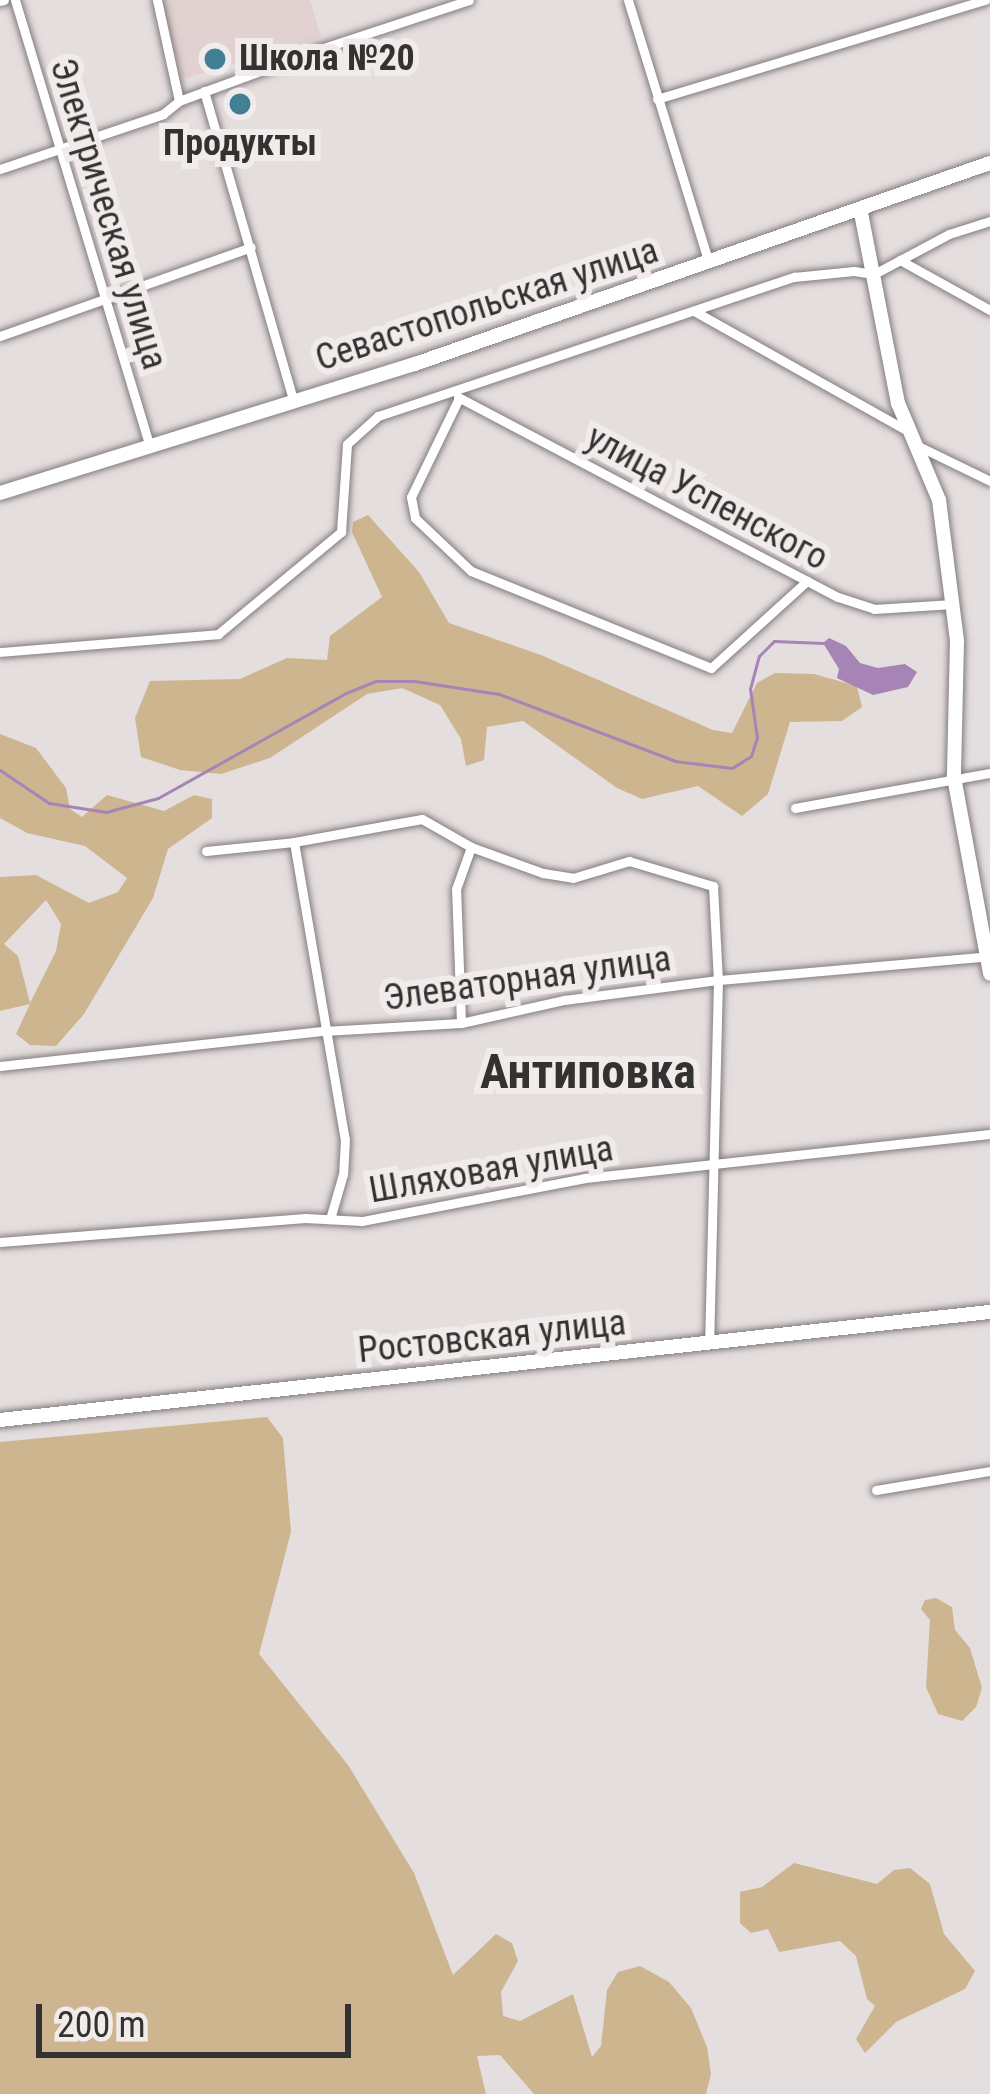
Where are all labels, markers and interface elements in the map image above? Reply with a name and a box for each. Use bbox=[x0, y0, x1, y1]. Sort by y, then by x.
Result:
place label: Школа №20 bbox=[239, 37, 415, 81]
marker: Школа №20 bbox=[202, 46, 228, 72]
street label: Электрическая улица bbox=[40, 53, 176, 375]
marker: Продукты bbox=[227, 91, 253, 117]
place label: Продукты bbox=[163, 122, 317, 166]
street label: Севастопольская улица bbox=[310, 229, 664, 381]
street label: улица Успенского bbox=[579, 416, 835, 580]
street label: Элеваторная улица bbox=[380, 937, 674, 1021]
district label: Антиповка bbox=[480, 1043, 696, 1101]
street label: Шляховая улица bbox=[366, 1127, 616, 1213]
street label: Ростовская улица bbox=[356, 1301, 628, 1373]
scale bar bbox=[42, 1980, 357, 2054]
text: 200 m bbox=[57, 2004, 146, 2046]

